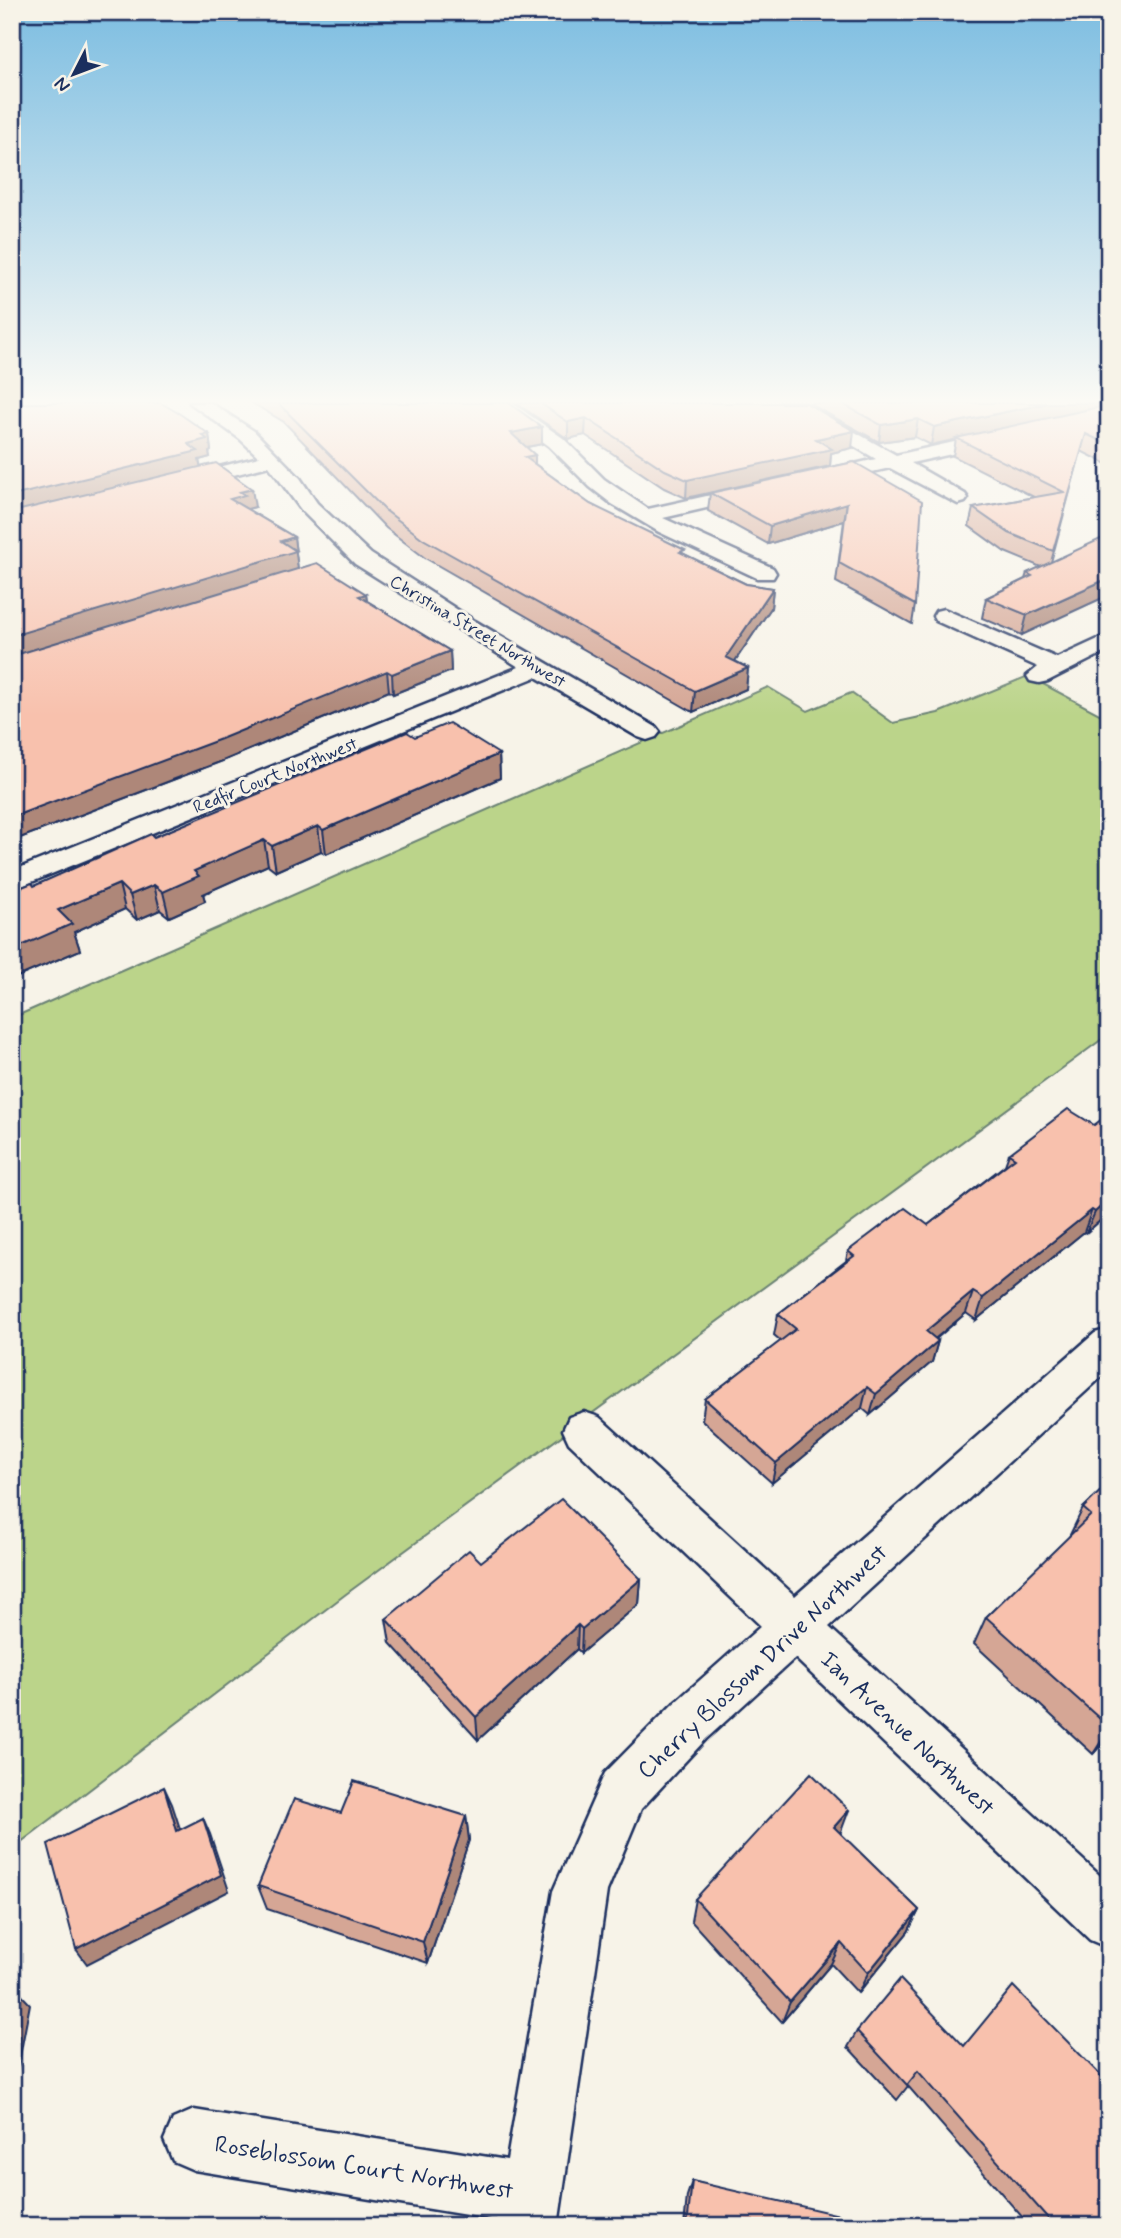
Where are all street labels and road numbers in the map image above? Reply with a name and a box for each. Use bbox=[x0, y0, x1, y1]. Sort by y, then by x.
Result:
street label: Christina Street Northwest bbox=[385, 570, 571, 694]
street label: Redfir Court Northwest bbox=[190, 732, 362, 820]
street label: Cherry Blossom Drive Northwest bbox=[631, 1538, 895, 1786]
street label: Ian Avenue Northwest bbox=[813, 1645, 1001, 1823]
street label: Roseblossom Court Northwest bbox=[212, 2130, 516, 2207]

